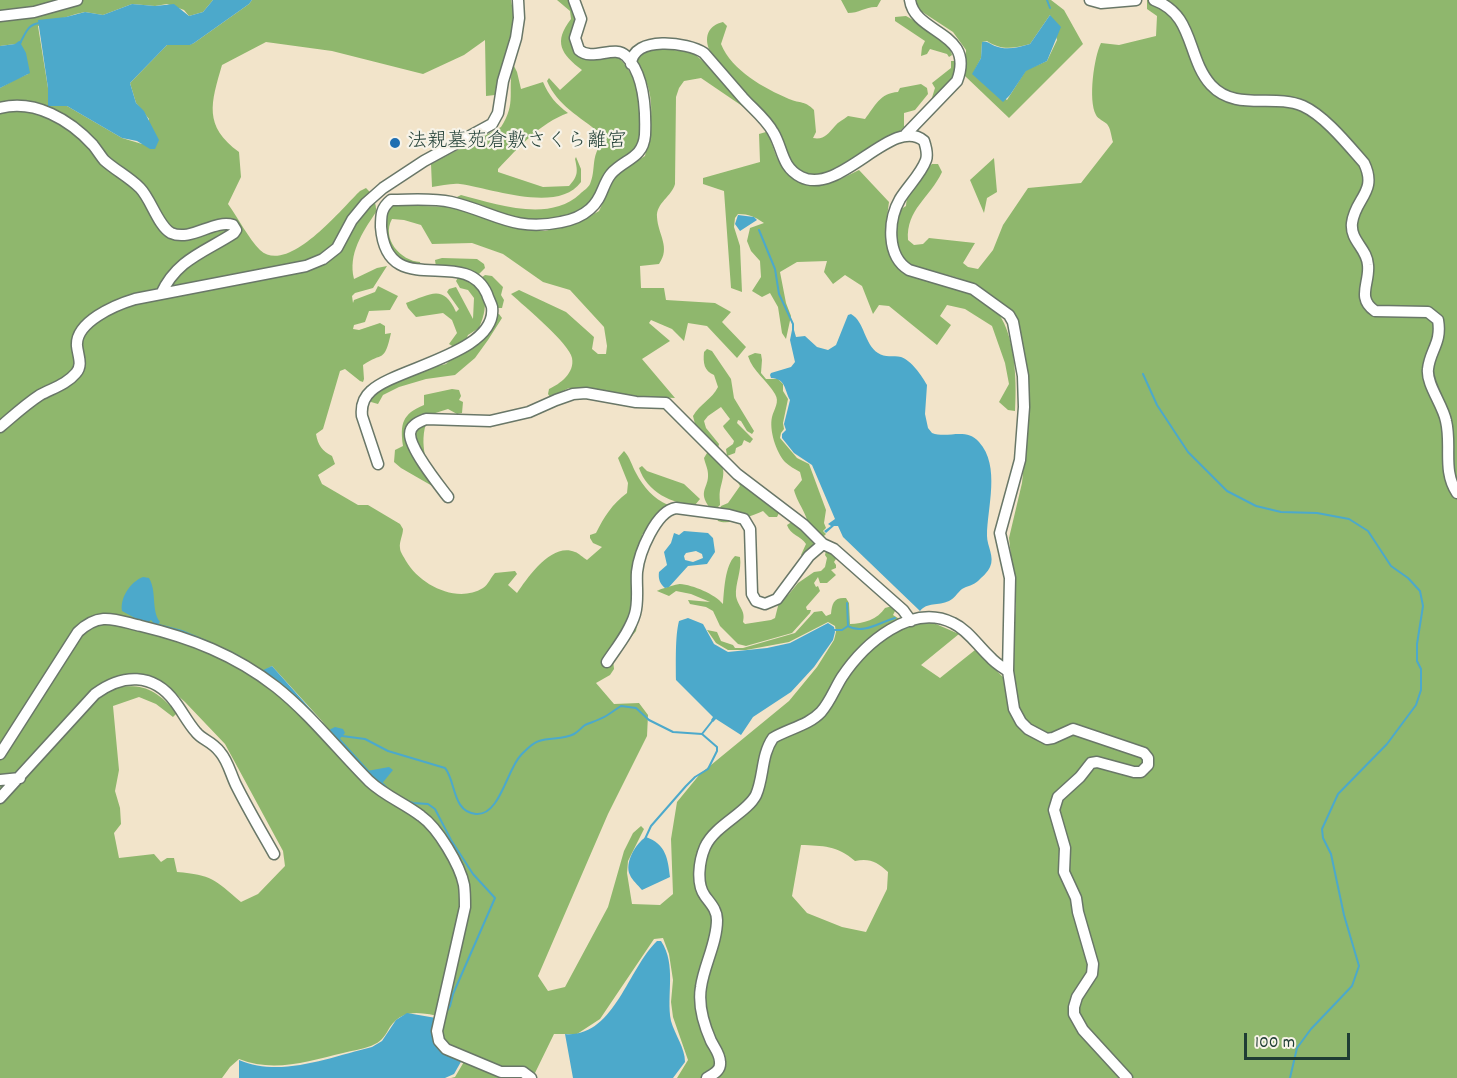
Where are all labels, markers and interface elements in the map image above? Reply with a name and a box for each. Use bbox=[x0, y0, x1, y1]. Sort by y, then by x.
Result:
place label: 法親墓苑倉敷さくら離宮 bbox=[407, 131, 627, 155]
marker: 法親墓苑倉敷さくら離宮 bbox=[388, 136, 402, 150]
scale bar bbox=[1247, 1021, 1354, 1059]
text: 100 m bbox=[1255, 1031, 1295, 1056]

